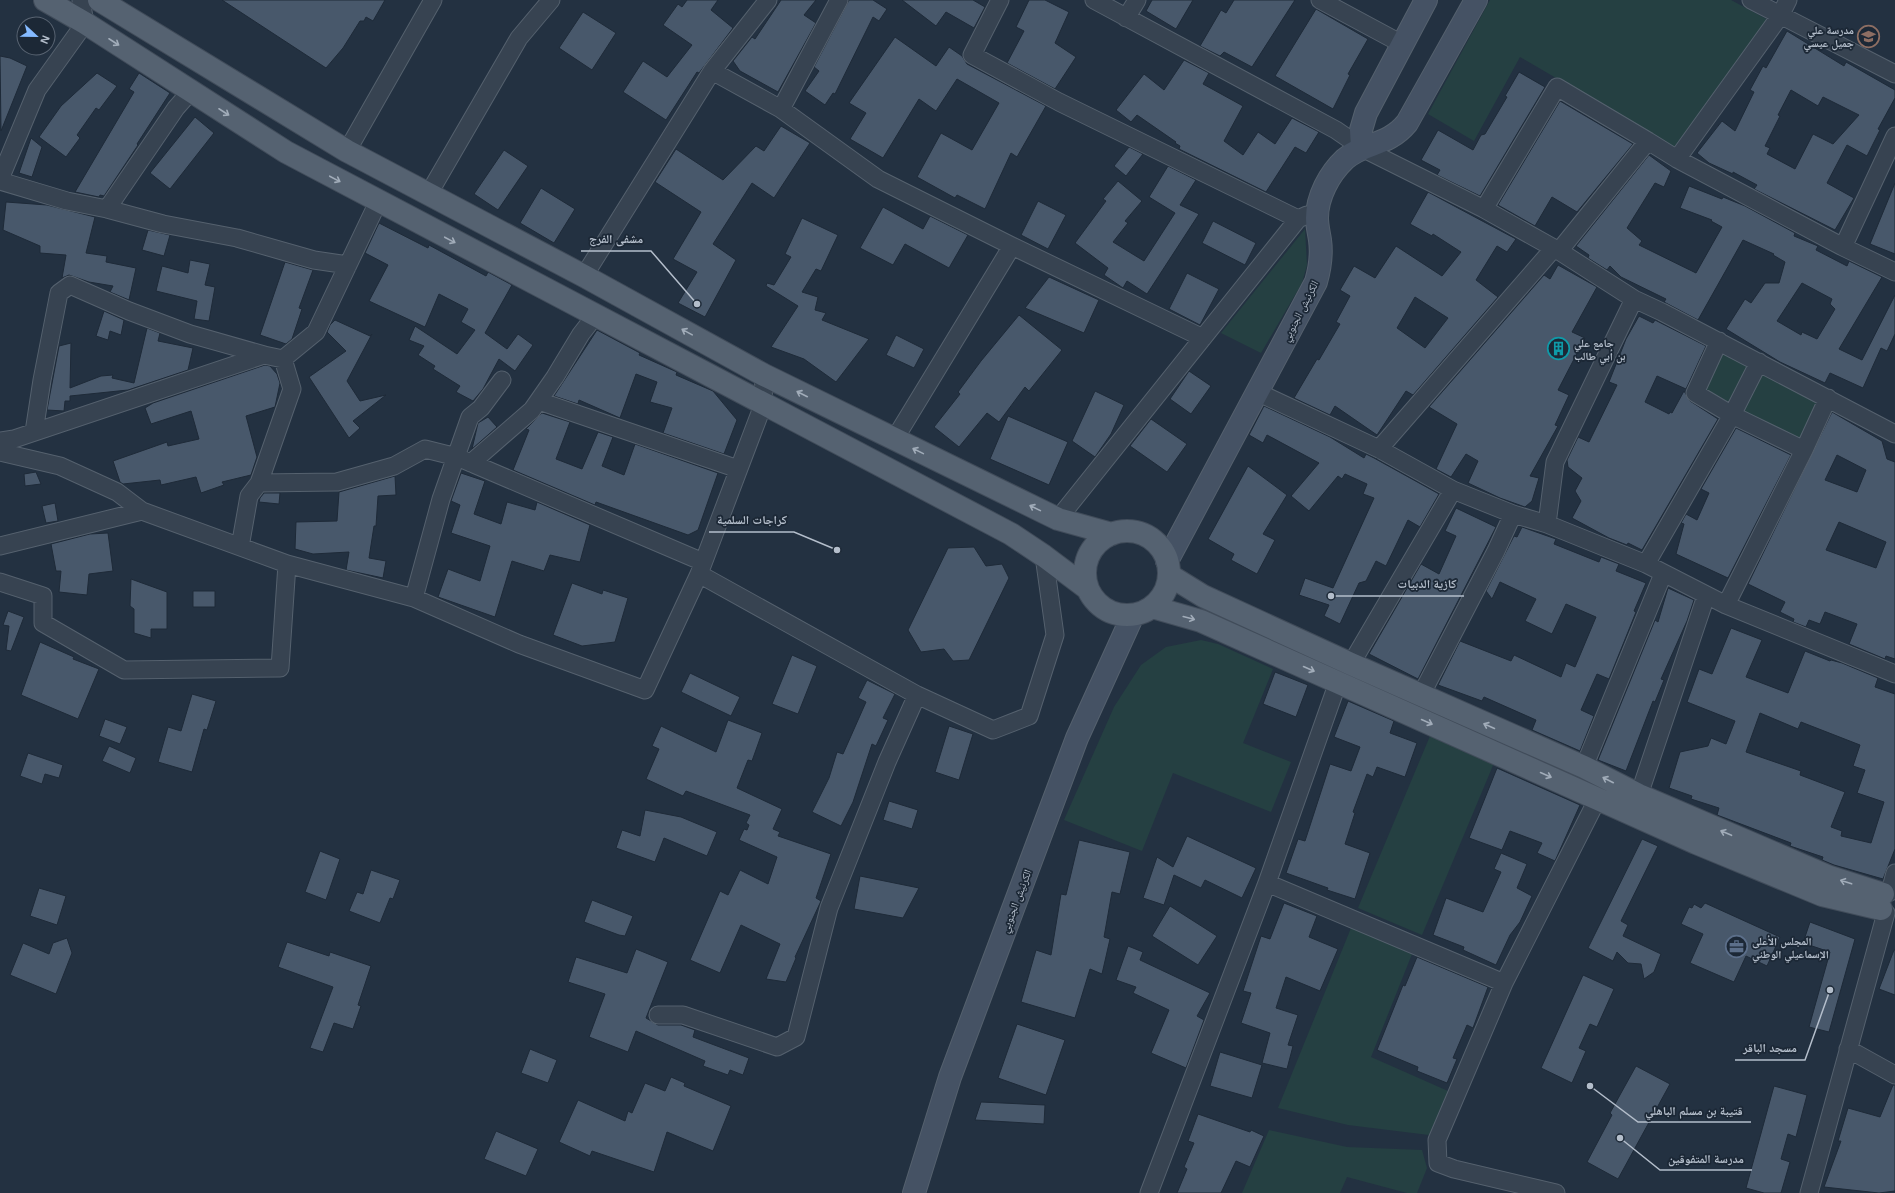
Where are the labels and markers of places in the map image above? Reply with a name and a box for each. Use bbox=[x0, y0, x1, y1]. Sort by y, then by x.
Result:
school or university icon: مدرسة علي جميل عيسي bbox=[1856, 23, 1882, 49]
place label: مدرسة علي جميل عيسي bbox=[1804, 24, 1854, 52]
callout: مشفى الفرج bbox=[581, 227, 651, 251]
building icon: جامع علي بن أبي طالب bbox=[1546, 336, 1572, 362]
place label: جامع علي بن أبي طالب bbox=[1574, 337, 1626, 365]
callout: كراجات السلمية bbox=[709, 508, 794, 532]
callout: كازية الدبيات bbox=[1389, 572, 1464, 596]
office icon: المجلس الأعلى الإسماعيلي الوطني bbox=[1723, 934, 1749, 960]
place label: المجلس الأعلى الإسماعيلي الوطني bbox=[1752, 935, 1829, 963]
callout: مسجد الباقر bbox=[1735, 1036, 1805, 1060]
callout: قتيبة بن مسلم الباهلي bbox=[1638, 1098, 1751, 1122]
callout: مدرسة المتفوقين bbox=[1660, 1146, 1752, 1170]

